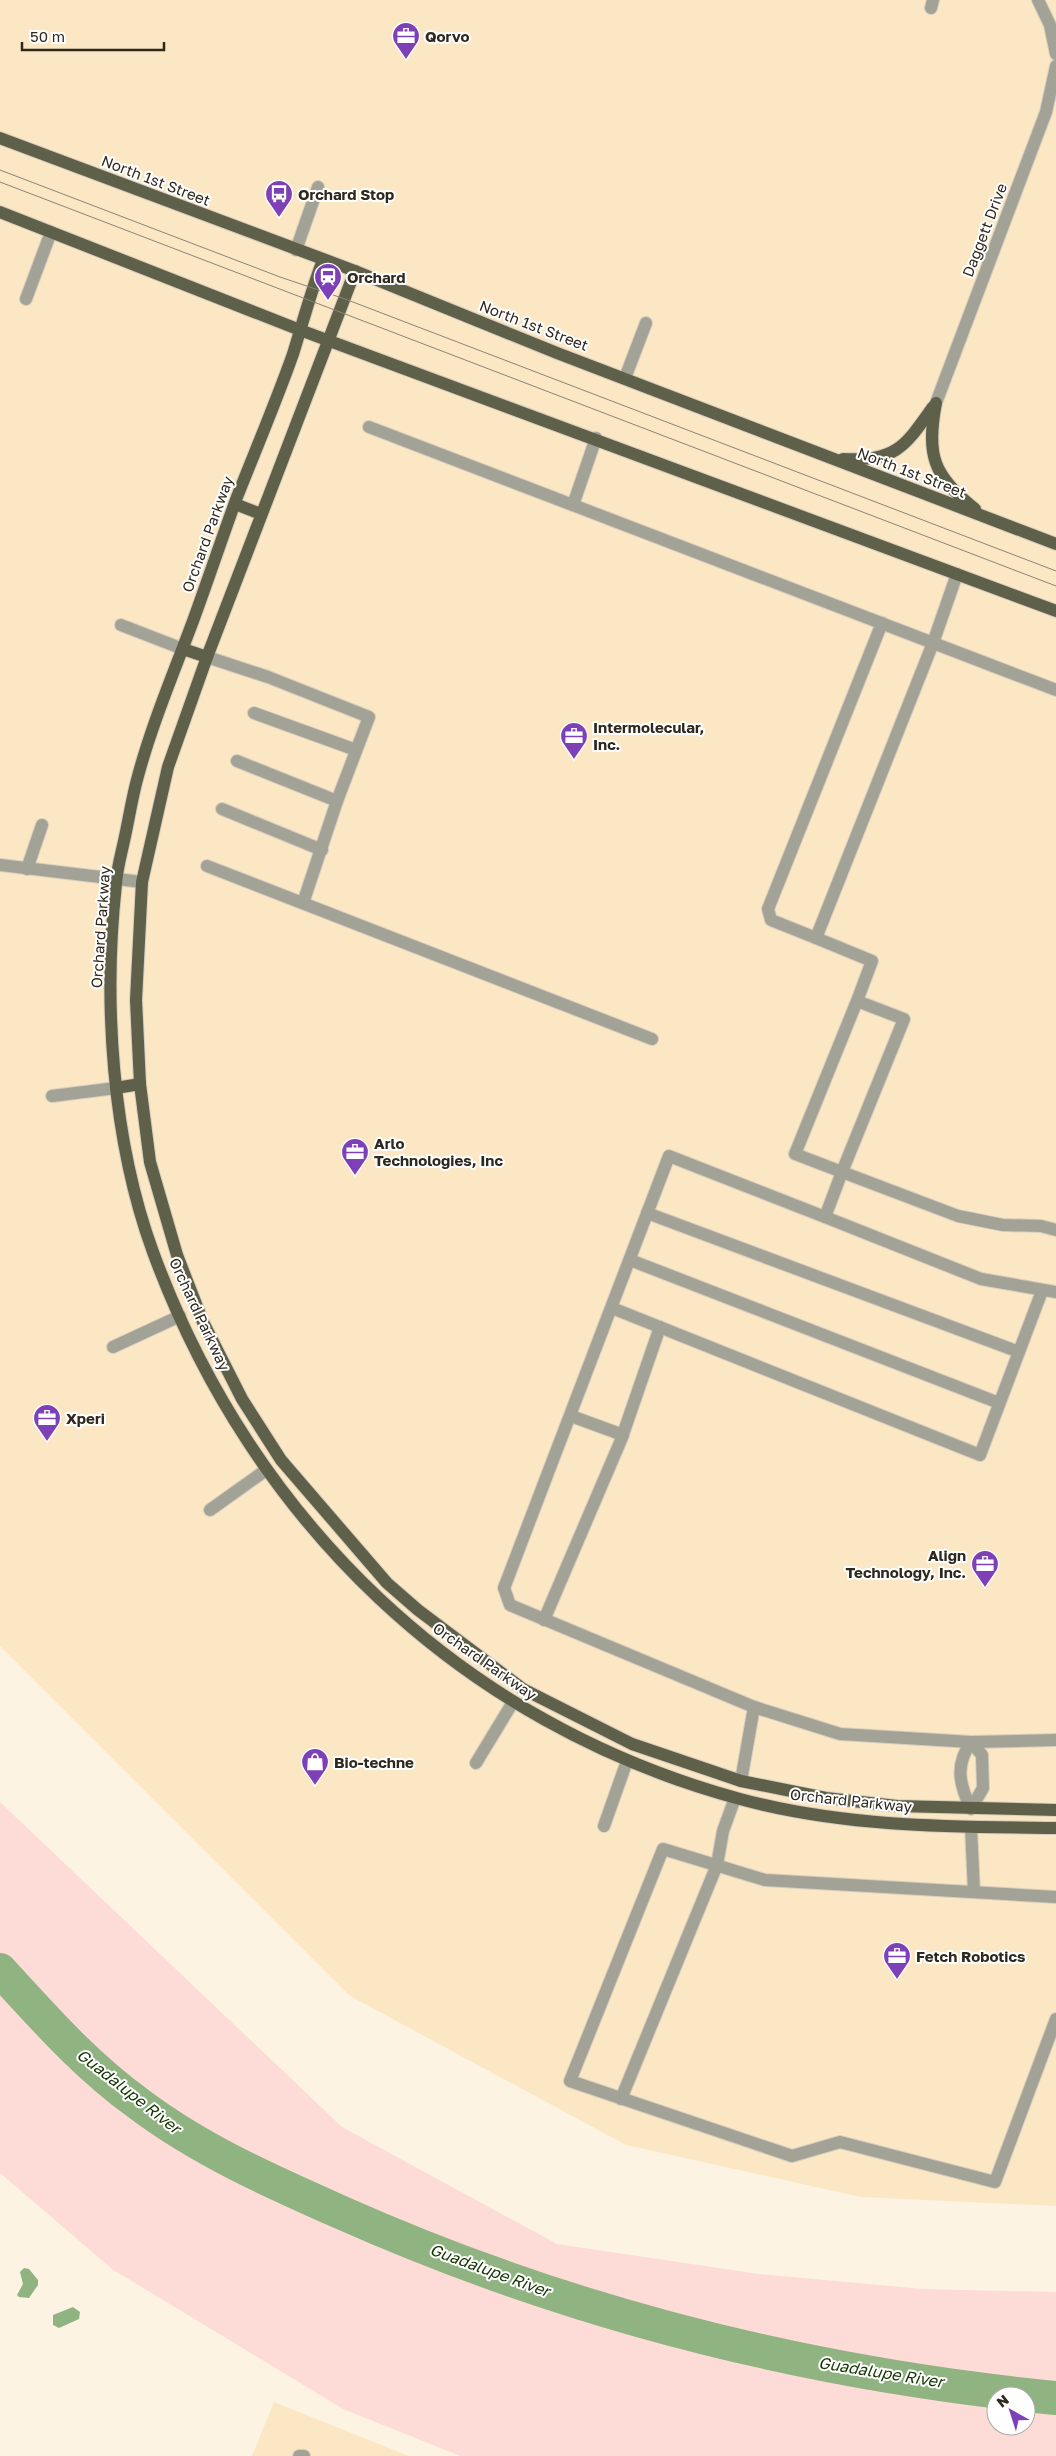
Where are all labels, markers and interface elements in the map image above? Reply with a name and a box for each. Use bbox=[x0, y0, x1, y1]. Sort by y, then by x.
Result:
scale bar bbox=[22, 20, 165, 52]
office icon: Qorvo bbox=[391, 21, 421, 60]
text: 50 m bbox=[30, 27, 65, 45]
place label: Qorvo bbox=[425, 27, 469, 45]
street label: North 1st Street bbox=[99, 151, 213, 209]
bus stop icon: Orchard Stop bbox=[264, 179, 294, 218]
street label: Daggett Drive bbox=[958, 180, 1010, 279]
place label: Orchard Stop bbox=[298, 185, 394, 203]
station icon: Orchard bbox=[313, 262, 343, 301]
place label: Orchard bbox=[347, 268, 405, 286]
street label: North 1st Street bbox=[477, 296, 591, 354]
street label: North 1st Street bbox=[855, 443, 969, 501]
street label: Orchard Parkway bbox=[178, 473, 237, 595]
place label: Intermolecular, Inc. bbox=[593, 718, 704, 753]
office icon: Intermolecular, Inc. bbox=[559, 721, 589, 760]
street label: Orchard Parkway bbox=[87, 865, 113, 989]
place label: Arlo Technologies, Inc bbox=[374, 1134, 503, 1169]
office icon: Arlo Technologies, Inc bbox=[340, 1137, 370, 1176]
street label: Orchard Parkway bbox=[166, 1255, 234, 1374]
office icon: Xperi bbox=[32, 1403, 62, 1442]
place label: Xperi bbox=[66, 1409, 105, 1427]
place label: Align Technology, Inc. bbox=[846, 1546, 966, 1581]
office icon: Align Technology, Inc. bbox=[970, 1549, 1000, 1588]
street label: Orchard Parkway bbox=[430, 1619, 541, 1704]
shop icon: Bio-techne bbox=[300, 1747, 330, 1786]
place label: Bio-techne bbox=[334, 1753, 414, 1771]
street label: Orchard Parkway bbox=[789, 1785, 913, 1815]
office icon: Fetch Robotics bbox=[882, 1941, 912, 1980]
place label: Fetch Robotics bbox=[916, 1947, 1025, 1965]
water label: Guadalupe River bbox=[73, 2044, 187, 2139]
water label: Guadalupe River bbox=[427, 2239, 555, 2302]
water label: Guadalupe River bbox=[817, 2352, 948, 2392]
north arrow bbox=[986, 2386, 1036, 2436]
text: N bbox=[993, 2391, 1012, 2410]

